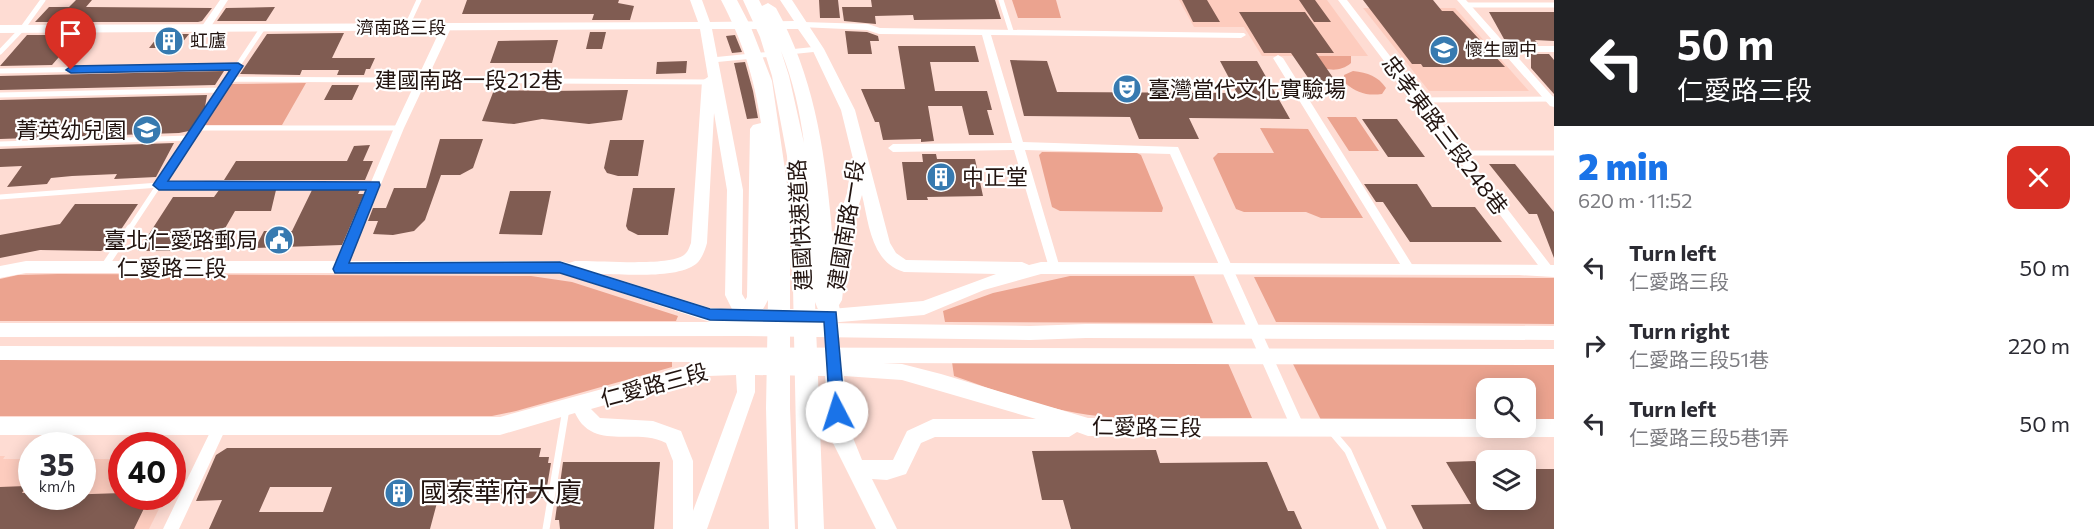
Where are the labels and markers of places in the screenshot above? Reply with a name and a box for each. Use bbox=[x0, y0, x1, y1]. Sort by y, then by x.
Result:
pin bbox=[45, 8, 96, 70]
building icon: 虹廬 bbox=[153, 25, 185, 57]
place label: 虹廬 bbox=[190, 29, 226, 51]
school or university icon: 懷生國中 bbox=[1428, 34, 1460, 66]
place label: 懷生國中 bbox=[1465, 38, 1537, 60]
theatre icon: 臺灣當代文化實驗場 bbox=[1111, 73, 1143, 105]
place label: 臺灣當代文化實驗場 bbox=[1148, 75, 1346, 102]
school or university icon: 菁英幼兒園 bbox=[131, 114, 163, 146]
place label: 菁英幼兒園 bbox=[16, 116, 126, 143]
building icon: 中正堂 bbox=[925, 161, 957, 193]
place label: 中正堂 bbox=[962, 163, 1028, 190]
public building icon: 臺北仁愛路郵局 bbox=[263, 224, 295, 256]
place label: 臺北仁愛路郵局 bbox=[104, 226, 258, 253]
place label: 國泰華府大廈 bbox=[420, 475, 582, 508]
building icon: 國泰華府大廈 bbox=[383, 477, 415, 509]

